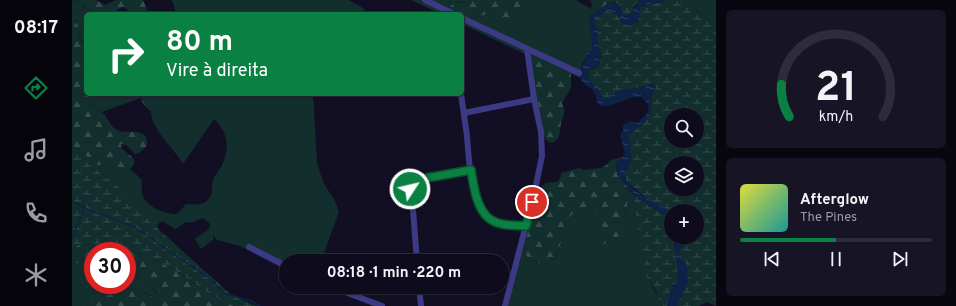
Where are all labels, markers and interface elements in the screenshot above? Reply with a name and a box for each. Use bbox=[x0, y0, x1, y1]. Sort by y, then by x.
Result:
text: 08:17 bbox=[14, 17, 58, 40]
text: 80 m bbox=[166, 25, 233, 61]
icon: right bbox=[100, 28, 152, 80]
text: Vire à direita bbox=[166, 60, 268, 83]
text: 21 bbox=[815, 63, 857, 116]
icon: directions bbox=[22, 74, 50, 102]
map controls bbox=[664, 108, 704, 244]
button: search bbox=[664, 108, 704, 148]
text: km/h bbox=[819, 108, 853, 126]
icon: music bbox=[22, 136, 50, 164]
button: layers bbox=[664, 156, 704, 196]
position arrow bbox=[389, 168, 431, 210]
pin bbox=[515, 185, 549, 219]
icon: arrive bbox=[521, 191, 543, 213]
text: Afterglow bbox=[800, 191, 869, 210]
icon: phone bbox=[22, 199, 50, 227]
button: + bbox=[664, 204, 704, 244]
text: The Pines bbox=[800, 210, 857, 226]
speed limit sign: 30 bbox=[84, 242, 136, 294]
icon: previous bbox=[761, 248, 783, 270]
icon: pause bbox=[825, 248, 847, 270]
icon: next bbox=[889, 248, 911, 270]
icon: climate bbox=[22, 261, 50, 289]
text: 08:18 · 1 min · 220 m bbox=[327, 264, 461, 283]

